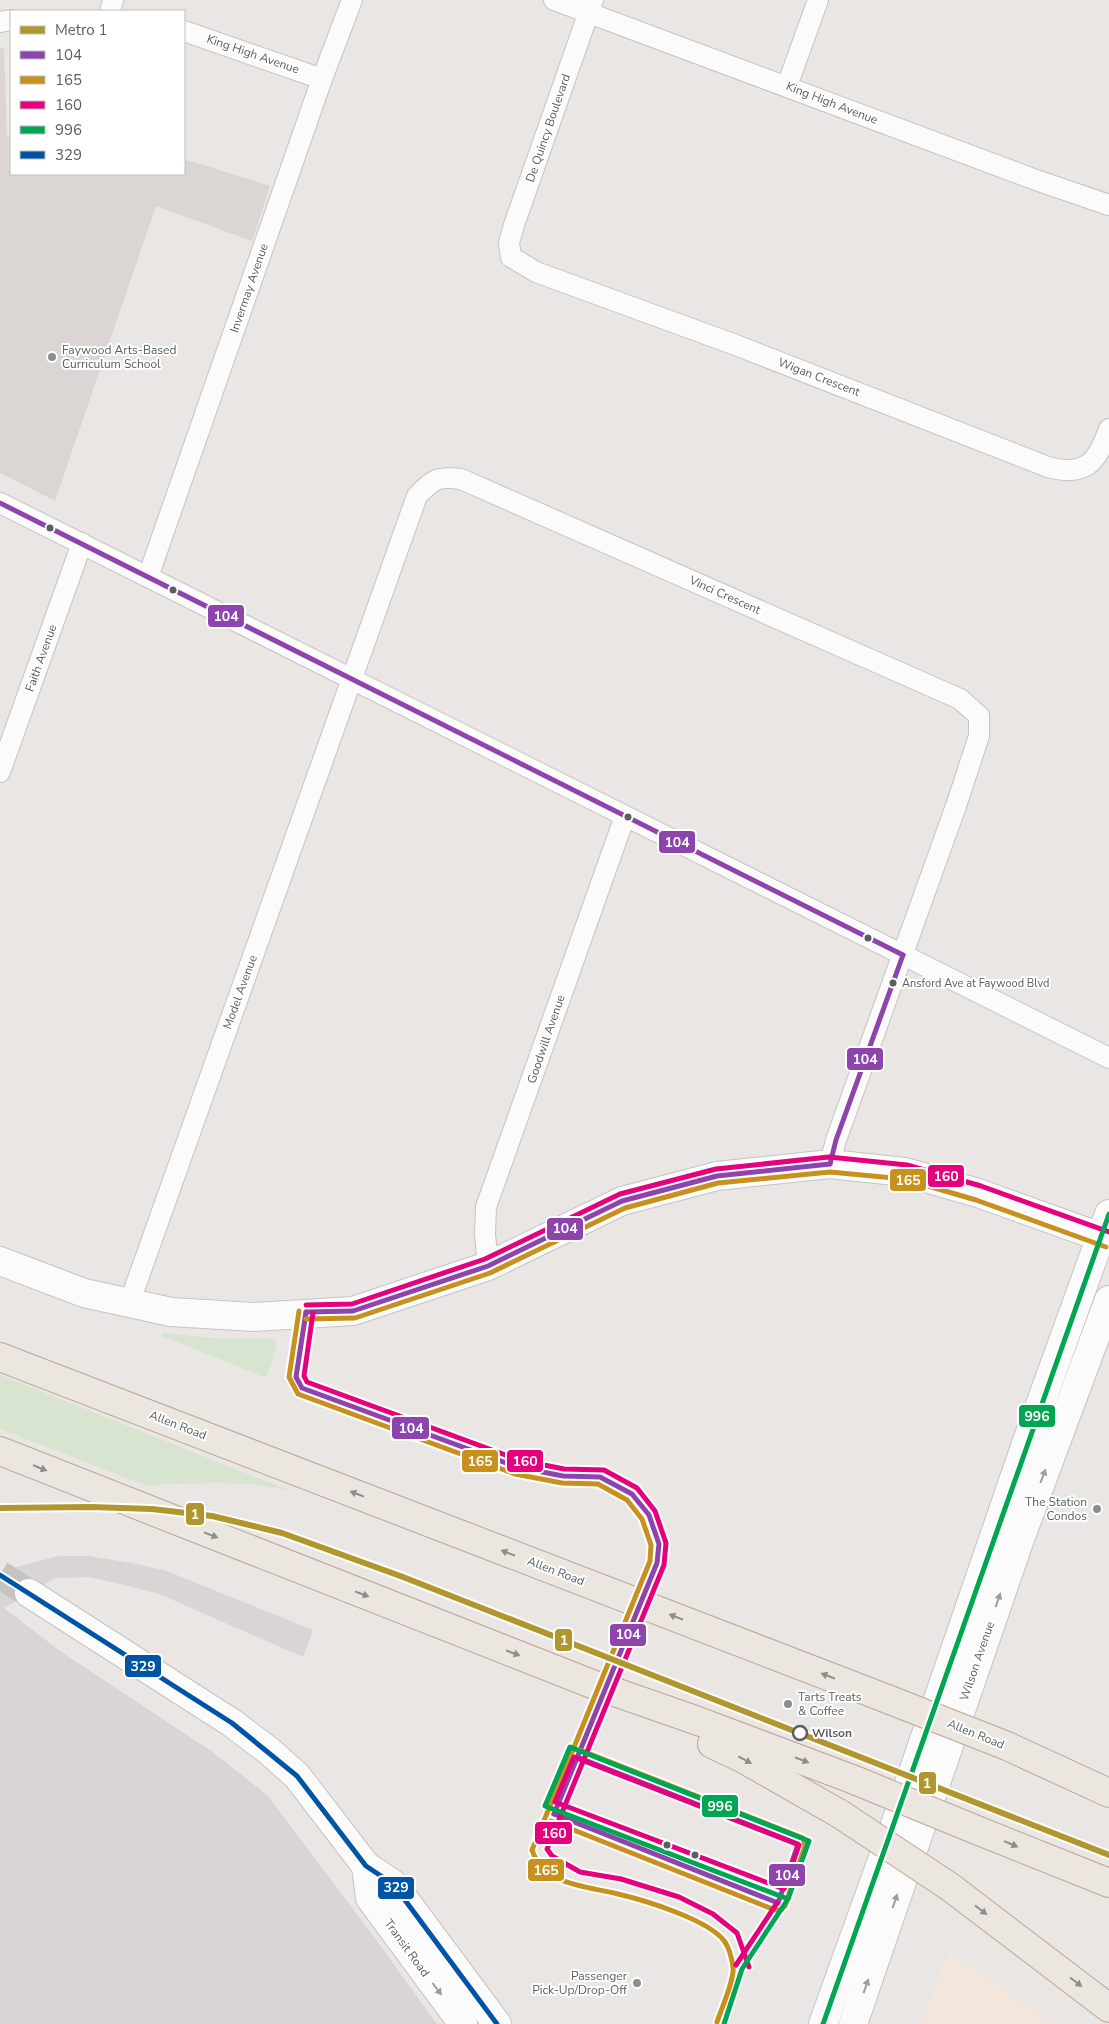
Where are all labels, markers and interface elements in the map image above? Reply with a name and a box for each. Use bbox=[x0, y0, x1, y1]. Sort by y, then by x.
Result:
legend bbox=[10, 10, 185, 175]
text: Metro 1 bbox=[55, 20, 108, 40]
street label: King High Avenue bbox=[205, 31, 301, 77]
text: 104 bbox=[55, 45, 82, 65]
text: 165 bbox=[55, 70, 82, 90]
street label: De Quincy Boulevard bbox=[522, 72, 574, 184]
street label: King High Avenue bbox=[784, 78, 880, 128]
text: 160 bbox=[55, 95, 82, 115]
text: 996 bbox=[55, 120, 82, 140]
text: 329 bbox=[55, 145, 82, 165]
street label: Invermay Avenue bbox=[226, 241, 272, 335]
place label: Faywood Arts-Based Curriculum School bbox=[62, 342, 177, 372]
marker: Faywood Arts-Based Curriculum School bbox=[46, 351, 58, 363]
street label: Wigan Crescent bbox=[776, 354, 863, 400]
unlabelled marker bbox=[45, 523, 55, 533]
street label: Vinci Crescent bbox=[686, 572, 764, 618]
unlabelled marker bbox=[168, 585, 178, 595]
line badge: 104 bbox=[207, 604, 245, 628]
text: 104 bbox=[213, 607, 239, 626]
street label: Faith Avenue bbox=[21, 622, 61, 694]
unlabelled marker bbox=[623, 812, 633, 822]
line badge: 104 bbox=[658, 830, 696, 854]
text: 104 bbox=[664, 833, 690, 852]
unlabelled marker bbox=[863, 933, 873, 943]
street label: Model Avenue bbox=[219, 953, 261, 1031]
place label: Ansford Ave at Faywood Blvd bbox=[902, 976, 1049, 991]
marker: Ansford Ave at Faywood Blvd bbox=[888, 978, 898, 988]
street label: Goodwill Avenue bbox=[523, 992, 569, 1086]
line badge: 104 bbox=[846, 1047, 884, 1071]
text: 104 bbox=[852, 1050, 878, 1069]
line badge: 160 bbox=[927, 1164, 965, 1188]
text: 160 bbox=[933, 1167, 959, 1186]
line badge: 165 bbox=[889, 1168, 927, 1192]
text: 165 bbox=[895, 1171, 921, 1190]
line badge: 104 bbox=[546, 1217, 584, 1241]
text: 104 bbox=[552, 1219, 578, 1238]
line badge: 996 bbox=[1018, 1404, 1056, 1428]
street label: Allen Road bbox=[147, 1407, 209, 1443]
text: 996 bbox=[1024, 1407, 1050, 1426]
line badge: 104 bbox=[391, 1416, 430, 1440]
text: 104 bbox=[398, 1419, 424, 1438]
line badge: 165 bbox=[461, 1449, 499, 1473]
line badge: 160 bbox=[506, 1449, 544, 1473]
text: 165 bbox=[467, 1452, 493, 1471]
text: 160 bbox=[512, 1452, 538, 1471]
one-way arrow bbox=[33, 1464, 47, 1472]
one-way arrow bbox=[1040, 1469, 1047, 1484]
one-way arrow bbox=[349, 1490, 364, 1498]
place label: The Station Condos bbox=[1025, 1494, 1087, 1524]
line badge: 1 bbox=[185, 1502, 205, 1526]
marker: The Station Condos bbox=[1091, 1503, 1103, 1515]
text: 1 bbox=[191, 1505, 199, 1524]
one-way arrow bbox=[204, 1531, 219, 1539]
one-way arrow bbox=[501, 1548, 515, 1556]
street label: Allen Road bbox=[525, 1553, 587, 1589]
one-way arrow bbox=[355, 1590, 370, 1598]
one-way arrow bbox=[994, 1592, 1002, 1607]
one-way arrow bbox=[669, 1613, 683, 1621]
street label: Wilson Avenue bbox=[956, 1619, 998, 1703]
line badge: 104 bbox=[609, 1623, 647, 1647]
text: 104 bbox=[615, 1625, 641, 1644]
line badge: 1 bbox=[554, 1628, 573, 1652]
text: 1 bbox=[560, 1631, 568, 1650]
one-way arrow bbox=[506, 1650, 520, 1658]
line badge: 329 bbox=[124, 1654, 162, 1678]
text: 329 bbox=[130, 1657, 156, 1676]
one-way arrow bbox=[820, 1672, 835, 1680]
place label: Tarts Treats & Coffee bbox=[798, 1689, 862, 1719]
marker: Tarts Treats & Coffee bbox=[782, 1698, 794, 1710]
street label: Allen Road bbox=[945, 1715, 1007, 1753]
marker: Wilson bbox=[792, 1725, 808, 1741]
place label: Wilson bbox=[812, 1725, 852, 1741]
one-way arrow bbox=[738, 1756, 753, 1764]
one-way arrow bbox=[795, 1756, 810, 1764]
line badge: 1 bbox=[918, 1771, 937, 1795]
text: 1 bbox=[923, 1774, 931, 1793]
line badge: 996 bbox=[701, 1794, 739, 1818]
text: 996 bbox=[707, 1797, 733, 1816]
line badge: 160 bbox=[534, 1821, 573, 1845]
text: 160 bbox=[541, 1824, 567, 1843]
unlabelled marker bbox=[662, 1840, 672, 1850]
one-way arrow bbox=[1004, 1840, 1019, 1848]
unlabelled marker bbox=[690, 1850, 700, 1860]
line badge: 165 bbox=[527, 1858, 565, 1882]
text: 165 bbox=[533, 1861, 559, 1880]
line badge: 104 bbox=[768, 1863, 806, 1887]
text: 104 bbox=[774, 1866, 800, 1885]
line badge: 329 bbox=[377, 1876, 415, 1900]
text: 329 bbox=[383, 1878, 409, 1897]
one-way arrow bbox=[892, 1894, 899, 1909]
one-way arrow bbox=[974, 1905, 988, 1915]
street label: Transit Road bbox=[381, 1916, 433, 1980]
place label: Passenger Pick-Up/Drop-Off bbox=[532, 1968, 628, 1998]
marker: Passenger Pick-Up/Drop-Off bbox=[631, 1977, 643, 1989]
one-way arrow bbox=[1069, 1977, 1082, 1988]
one-way arrow bbox=[863, 1978, 870, 1993]
one-way arrow bbox=[432, 1982, 443, 1995]

